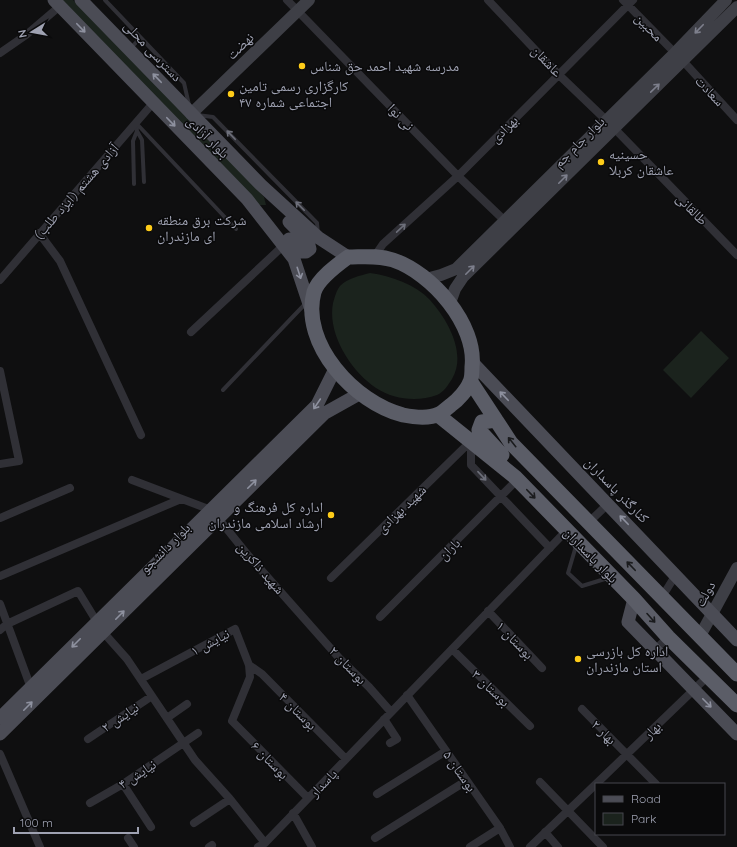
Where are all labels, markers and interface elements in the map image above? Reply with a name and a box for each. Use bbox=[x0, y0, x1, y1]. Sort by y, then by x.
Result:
street label: محبین bbox=[631, 9, 667, 45]
north arrow bbox=[12, 12, 52, 52]
street label: دسترسی محلی bbox=[120, 17, 186, 85]
one-way arrow bbox=[76, 23, 86, 33]
one-way arrow bbox=[694, 24, 704, 34]
street label: نهضت bbox=[222, 28, 258, 63]
text: N bbox=[15, 29, 30, 39]
street label: عاشقان bbox=[528, 41, 566, 81]
place label: مدرسه شهید احمد حق شناس bbox=[310, 57, 459, 76]
marker: مدرسه شهید احمد حق شناس bbox=[297, 61, 307, 71]
one-way arrow bbox=[152, 72, 161, 83]
street label: سعادت bbox=[691, 72, 729, 110]
place label: کارگزاری رسمی تامین اجتماعی شماره ۴۷ bbox=[239, 77, 348, 111]
one-way arrow bbox=[650, 83, 660, 93]
marker: کارگزاری رسمی تامین اجتماعی شماره ۴۷ bbox=[226, 89, 236, 99]
street label: نی نوا bbox=[384, 100, 418, 135]
street label: بهزادی bbox=[486, 111, 522, 147]
street label: بلوار آزادی bbox=[183, 112, 233, 162]
street label: بلوار جام جم bbox=[549, 112, 609, 172]
one-way arrow bbox=[166, 117, 176, 127]
one-way arrow bbox=[226, 130, 235, 140]
street label: آزادی هشتم (ایزد طلب) bbox=[30, 139, 124, 243]
place label: حسینیه عاشقان کربلا bbox=[609, 145, 674, 179]
marker: حسینیه عاشقان کربلا bbox=[596, 157, 606, 167]
one-way arrow bbox=[558, 174, 568, 184]
street label: طالقانی bbox=[672, 189, 712, 229]
one-way arrow bbox=[295, 201, 305, 211]
place label: شرکت برق منطقه ای مازندران bbox=[157, 211, 246, 245]
marker: شرکت برق منطقه ای مازندران bbox=[144, 223, 154, 233]
one-way arrow bbox=[395, 224, 406, 233]
one-way arrow bbox=[465, 265, 475, 275]
one-way arrow bbox=[296, 267, 303, 280]
one-way arrow bbox=[500, 391, 509, 401]
one-way arrow bbox=[313, 398, 321, 409]
one-way arrow bbox=[507, 437, 516, 448]
street label: کنارگذر پاسداران bbox=[581, 453, 653, 527]
one-way arrow bbox=[477, 471, 486, 481]
one-way arrow bbox=[247, 479, 257, 489]
street label: شهید بهزادی bbox=[372, 481, 430, 537]
one-way arrow bbox=[527, 489, 536, 499]
place label: اداره کل فرهنگ و ارشاد اسلامی مازندران bbox=[208, 498, 323, 532]
marker: اداره کل فرهنگ و ارشاد اسلامی مازندران bbox=[326, 510, 336, 520]
one-way arrow bbox=[619, 515, 628, 525]
street label: بلوار دانشجو bbox=[136, 519, 194, 577]
street label: بلوار پاسداران bbox=[560, 523, 622, 587]
street label: باران bbox=[434, 534, 464, 564]
street label: شهید ذاکرین bbox=[233, 538, 289, 598]
one-way arrow bbox=[626, 561, 636, 571]
street label: دولت bbox=[691, 578, 719, 610]
one-way arrow bbox=[115, 610, 125, 620]
one-way arrow bbox=[646, 612, 655, 622]
street label: بوستان ۱ bbox=[492, 617, 538, 663]
street label: نیایش ۱ bbox=[187, 624, 233, 660]
one-way arrow bbox=[71, 638, 81, 648]
street label: بوستان ۲ bbox=[325, 642, 371, 688]
place label: اداره کل بازرسی استان مازندران bbox=[586, 642, 668, 676]
marker: اداره کل بازرسی استان مازندران bbox=[573, 654, 583, 664]
street label: بوستان ۳ bbox=[468, 665, 514, 711]
street label: بوستان ۴ bbox=[275, 688, 321, 734]
street label: نیایش ۲ bbox=[98, 698, 142, 736]
one-way arrow bbox=[702, 698, 712, 708]
one-way arrow bbox=[23, 701, 33, 711]
street label: بهار ۲ bbox=[588, 716, 620, 748]
street label: بهار bbox=[639, 717, 665, 743]
street label: بوستان ۶ bbox=[247, 737, 293, 783]
street label: بوستان ۵ bbox=[439, 747, 481, 795]
street label: نیایش ۴ bbox=[115, 755, 159, 793]
street label: پاسدار bbox=[304, 765, 341, 802]
legend bbox=[595, 783, 725, 835]
text: Road bbox=[631, 791, 661, 806]
scale bar bbox=[14, 809, 138, 835]
text: Park bbox=[631, 811, 656, 826]
text: 100 m bbox=[20, 815, 53, 830]

